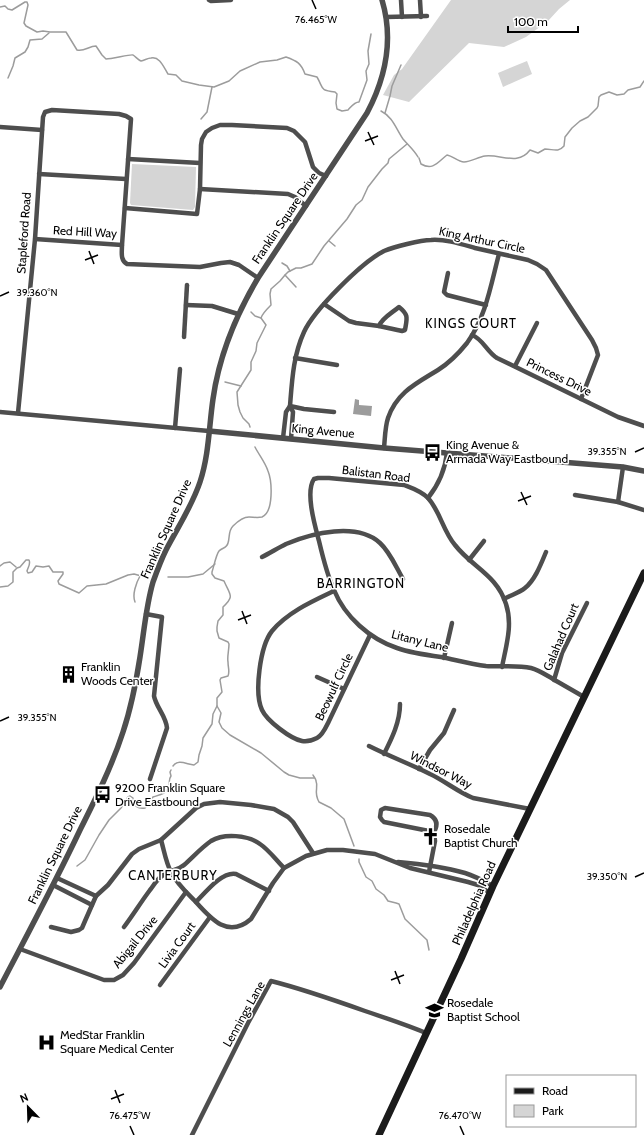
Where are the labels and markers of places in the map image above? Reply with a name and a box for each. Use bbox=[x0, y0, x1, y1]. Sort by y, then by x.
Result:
place label: King Avenue & Armada Way Eastbound bbox=[446, 437, 568, 466]
bus stop icon: King Avenue & Armada Way Eastbound bbox=[423, 442, 443, 462]
place label: Franklin Woods Center bbox=[81, 659, 154, 688]
building icon: Franklin Woods Center bbox=[58, 664, 78, 684]
place label: 9200 Franklin Square Drive Eastbound bbox=[115, 780, 225, 809]
bus stop icon: 9200 Franklin Square Drive Eastbound bbox=[92, 785, 112, 805]
place label: Rosedale Baptist Church bbox=[444, 821, 518, 850]
church icon: Rosedale Baptist Church bbox=[421, 826, 441, 846]
place label: Rosedale Baptist School bbox=[447, 995, 520, 1024]
school or university icon: Rosedale Baptist School bbox=[424, 1000, 444, 1020]
place label: MedStar Franklin Square Medical Center bbox=[60, 1027, 174, 1056]
hospital icon: MedStar Franklin Square Medical Center bbox=[37, 1032, 57, 1052]

